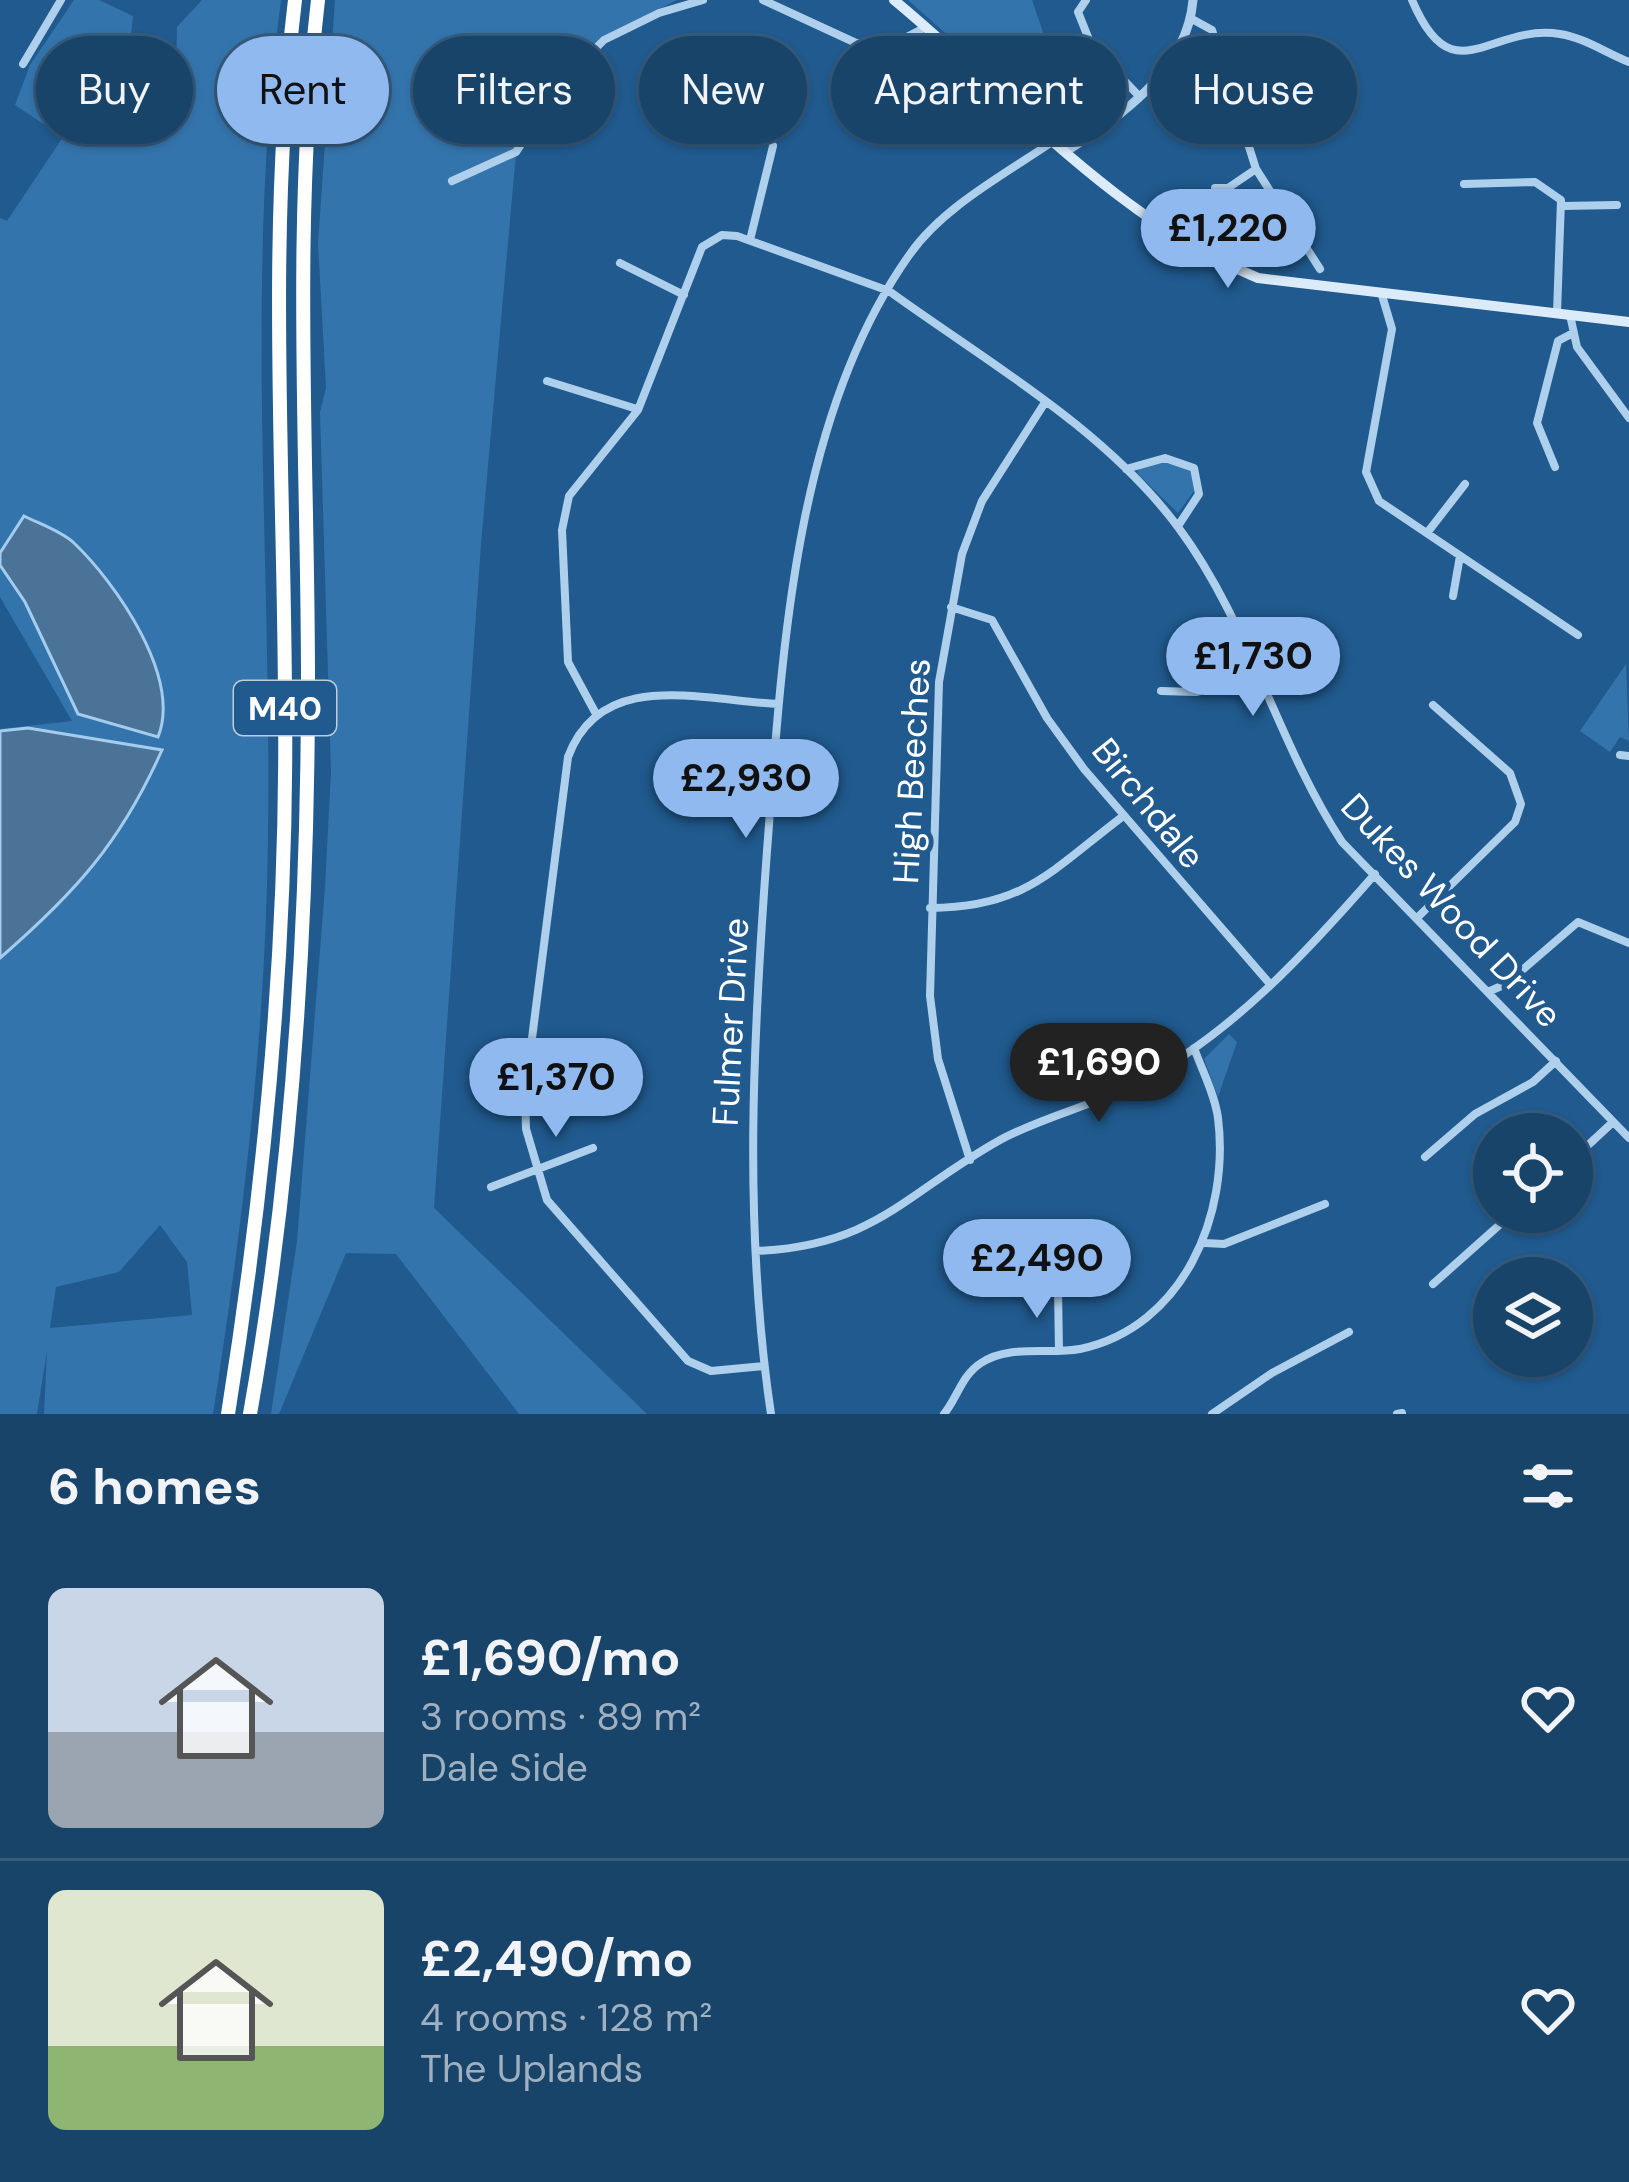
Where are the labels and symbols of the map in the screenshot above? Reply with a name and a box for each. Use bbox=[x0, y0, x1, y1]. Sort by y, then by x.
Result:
pin: £1,220 bbox=[1130, 189, 1326, 291]
pin: £1,730 bbox=[1155, 617, 1351, 719]
street label: High Beeches bbox=[882, 657, 941, 885]
road number: M40 bbox=[234, 681, 336, 735]
street label: Birchdale bbox=[1082, 728, 1216, 878]
pin: £2,930 bbox=[648, 739, 844, 841]
street label: Dukes Wood Drive bbox=[1331, 783, 1572, 1037]
street label: Fulmer Drive bbox=[702, 917, 759, 1127]
pin: £1,690 bbox=[1001, 1023, 1197, 1125]
pin: £1,370 bbox=[458, 1038, 654, 1140]
pin: £2,490 bbox=[939, 1219, 1135, 1321]

